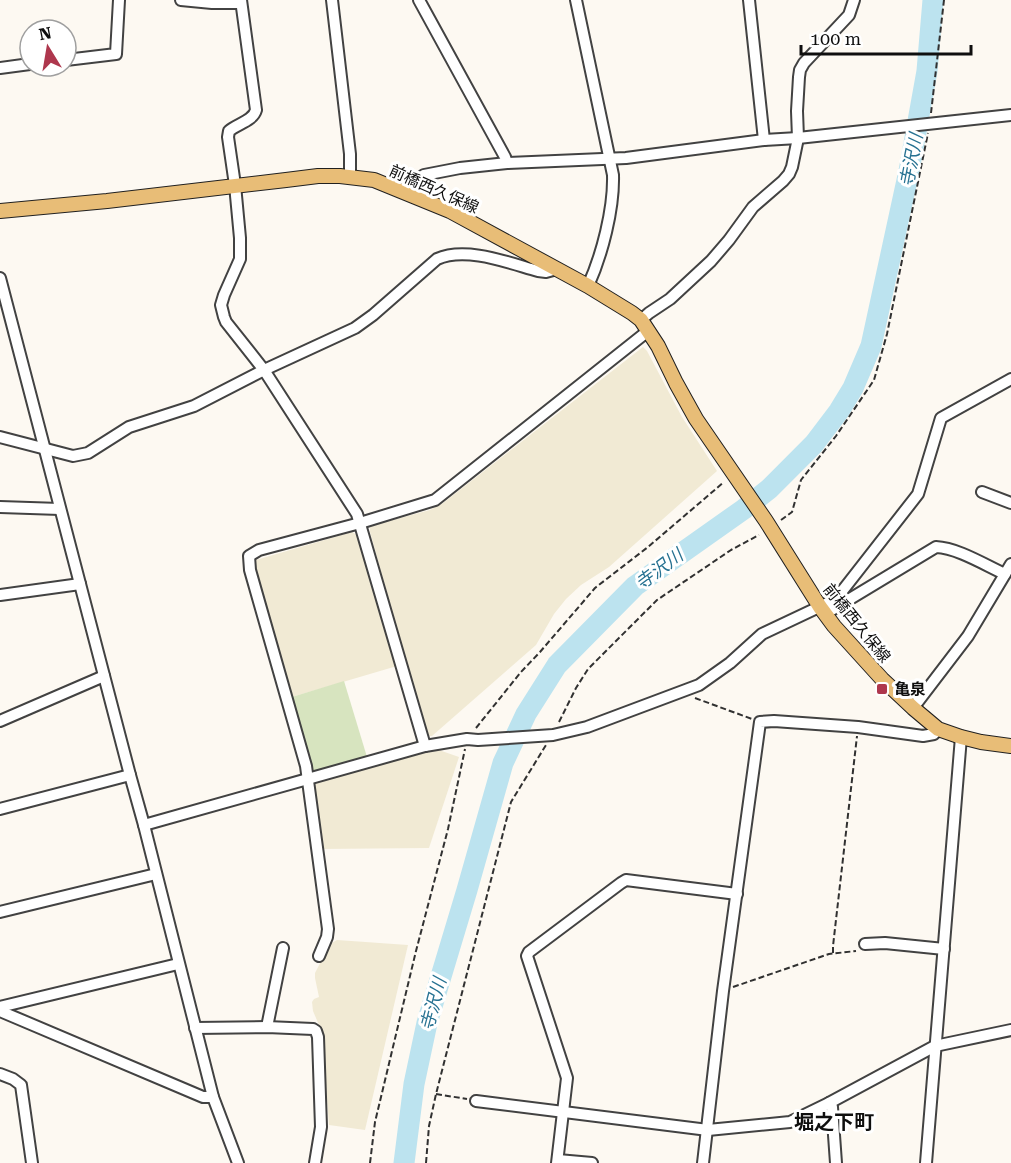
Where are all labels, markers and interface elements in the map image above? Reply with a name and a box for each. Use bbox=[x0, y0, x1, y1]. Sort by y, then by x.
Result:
north arrow bbox=[18, 18, 78, 78]
scale bar bbox=[801, 18, 970, 56]
text: N bbox=[37, 23, 53, 44]
text: 100 m bbox=[810, 28, 861, 49]
water label: 寺沢川 bbox=[896, 130, 927, 189]
street label: 前橋西久保線 bbox=[386, 161, 482, 217]
water label: 寺沢川 bbox=[631, 543, 688, 594]
street label: 前橋西久保線 bbox=[819, 580, 895, 666]
place label: 亀泉 bbox=[894, 680, 926, 699]
marker: 亀泉 bbox=[875, 682, 889, 696]
water label: 寺沢川 bbox=[416, 973, 451, 1033]
district label: 堀之下町 bbox=[794, 1110, 874, 1134]

